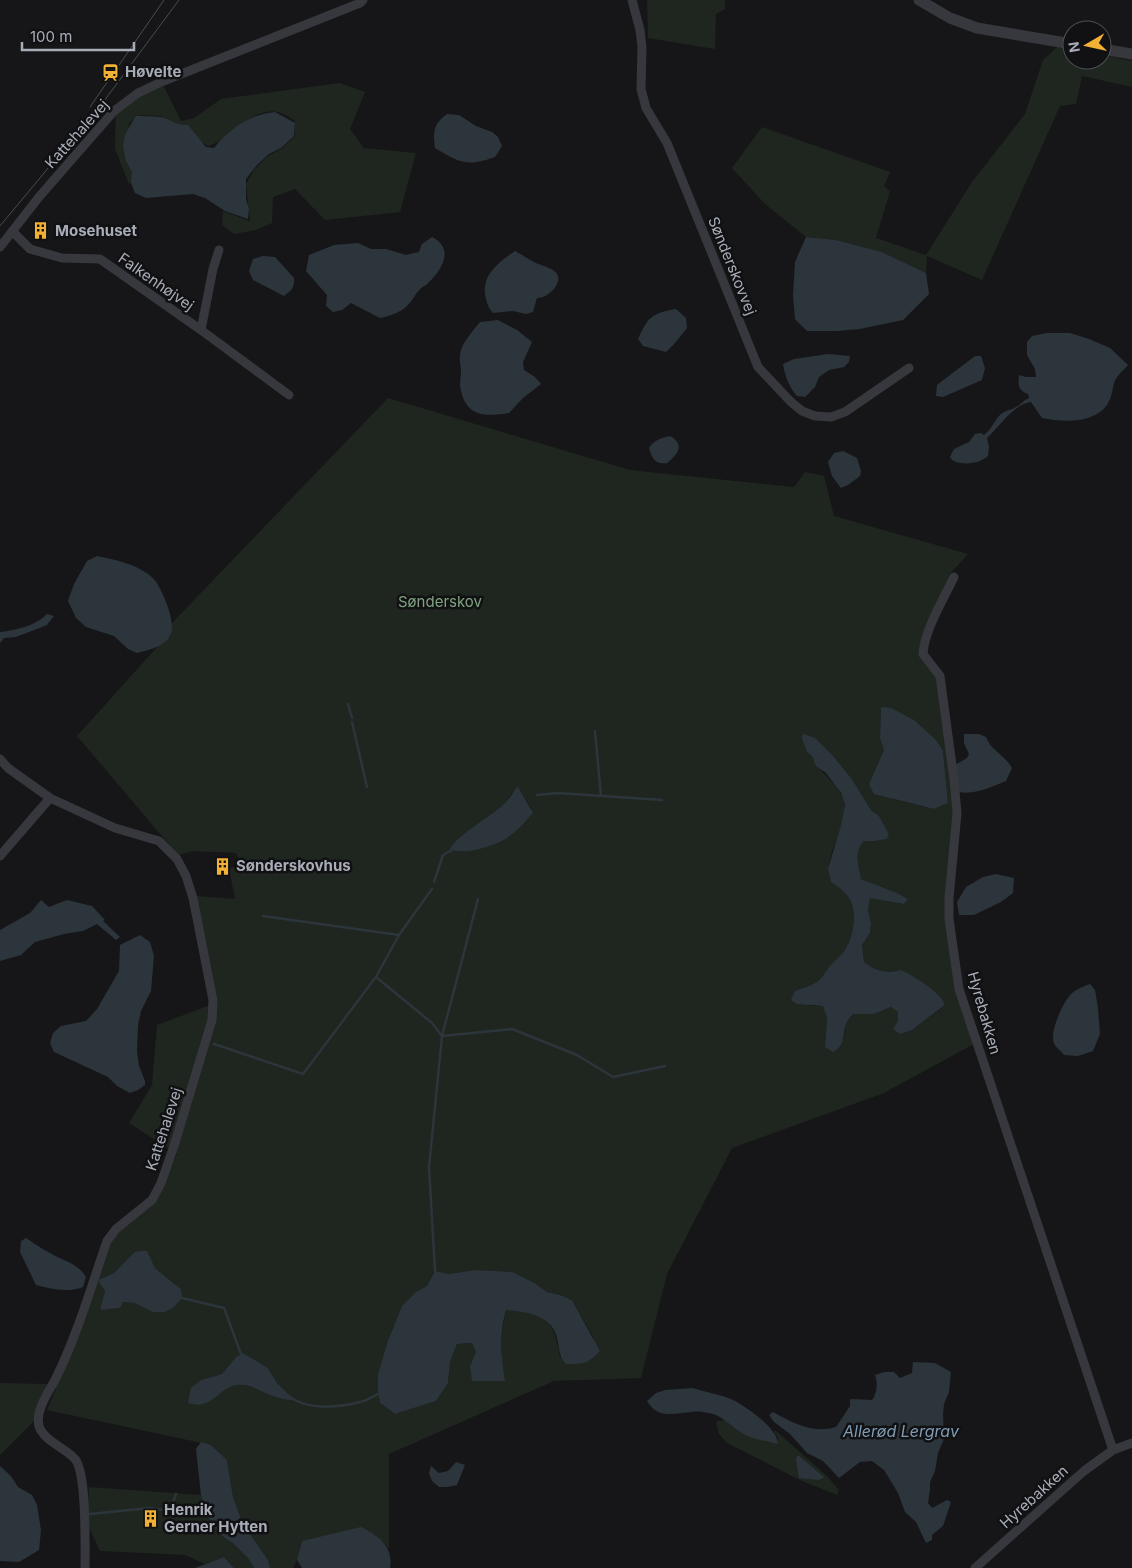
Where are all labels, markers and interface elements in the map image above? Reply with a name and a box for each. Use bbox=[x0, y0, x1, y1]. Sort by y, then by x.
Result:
scale bar bbox=[22, 20, 135, 52]
north arrow bbox=[1062, 20, 1112, 70]
text: 100 m bbox=[30, 27, 72, 46]
text: N bbox=[1064, 41, 1083, 54]
station icon: Høvelte bbox=[101, 62, 121, 82]
place label: Høvelte bbox=[125, 62, 181, 81]
street label: Kattehalevej bbox=[41, 95, 113, 172]
street label: Sønderskovvej bbox=[704, 214, 761, 318]
building icon: Mosehuset bbox=[31, 221, 51, 241]
place label: Mosehuset bbox=[55, 221, 138, 240]
street label: Falkenhøjvej bbox=[115, 249, 198, 315]
park label: Sønderskov bbox=[398, 592, 483, 611]
building icon: Sønderskovhus bbox=[212, 856, 232, 876]
place label: Sønderskovhus bbox=[236, 856, 351, 875]
street label: Hyrebakken bbox=[964, 969, 1005, 1056]
street label: Kattehalevej bbox=[141, 1085, 186, 1173]
water label: Allerød Lergrav bbox=[842, 1421, 960, 1441]
street label: Hyrebakken bbox=[996, 1461, 1072, 1532]
place label: Henrik Gerner Hytten bbox=[164, 1500, 268, 1536]
building icon: Henrik Gerner Hytten bbox=[140, 1509, 160, 1529]

